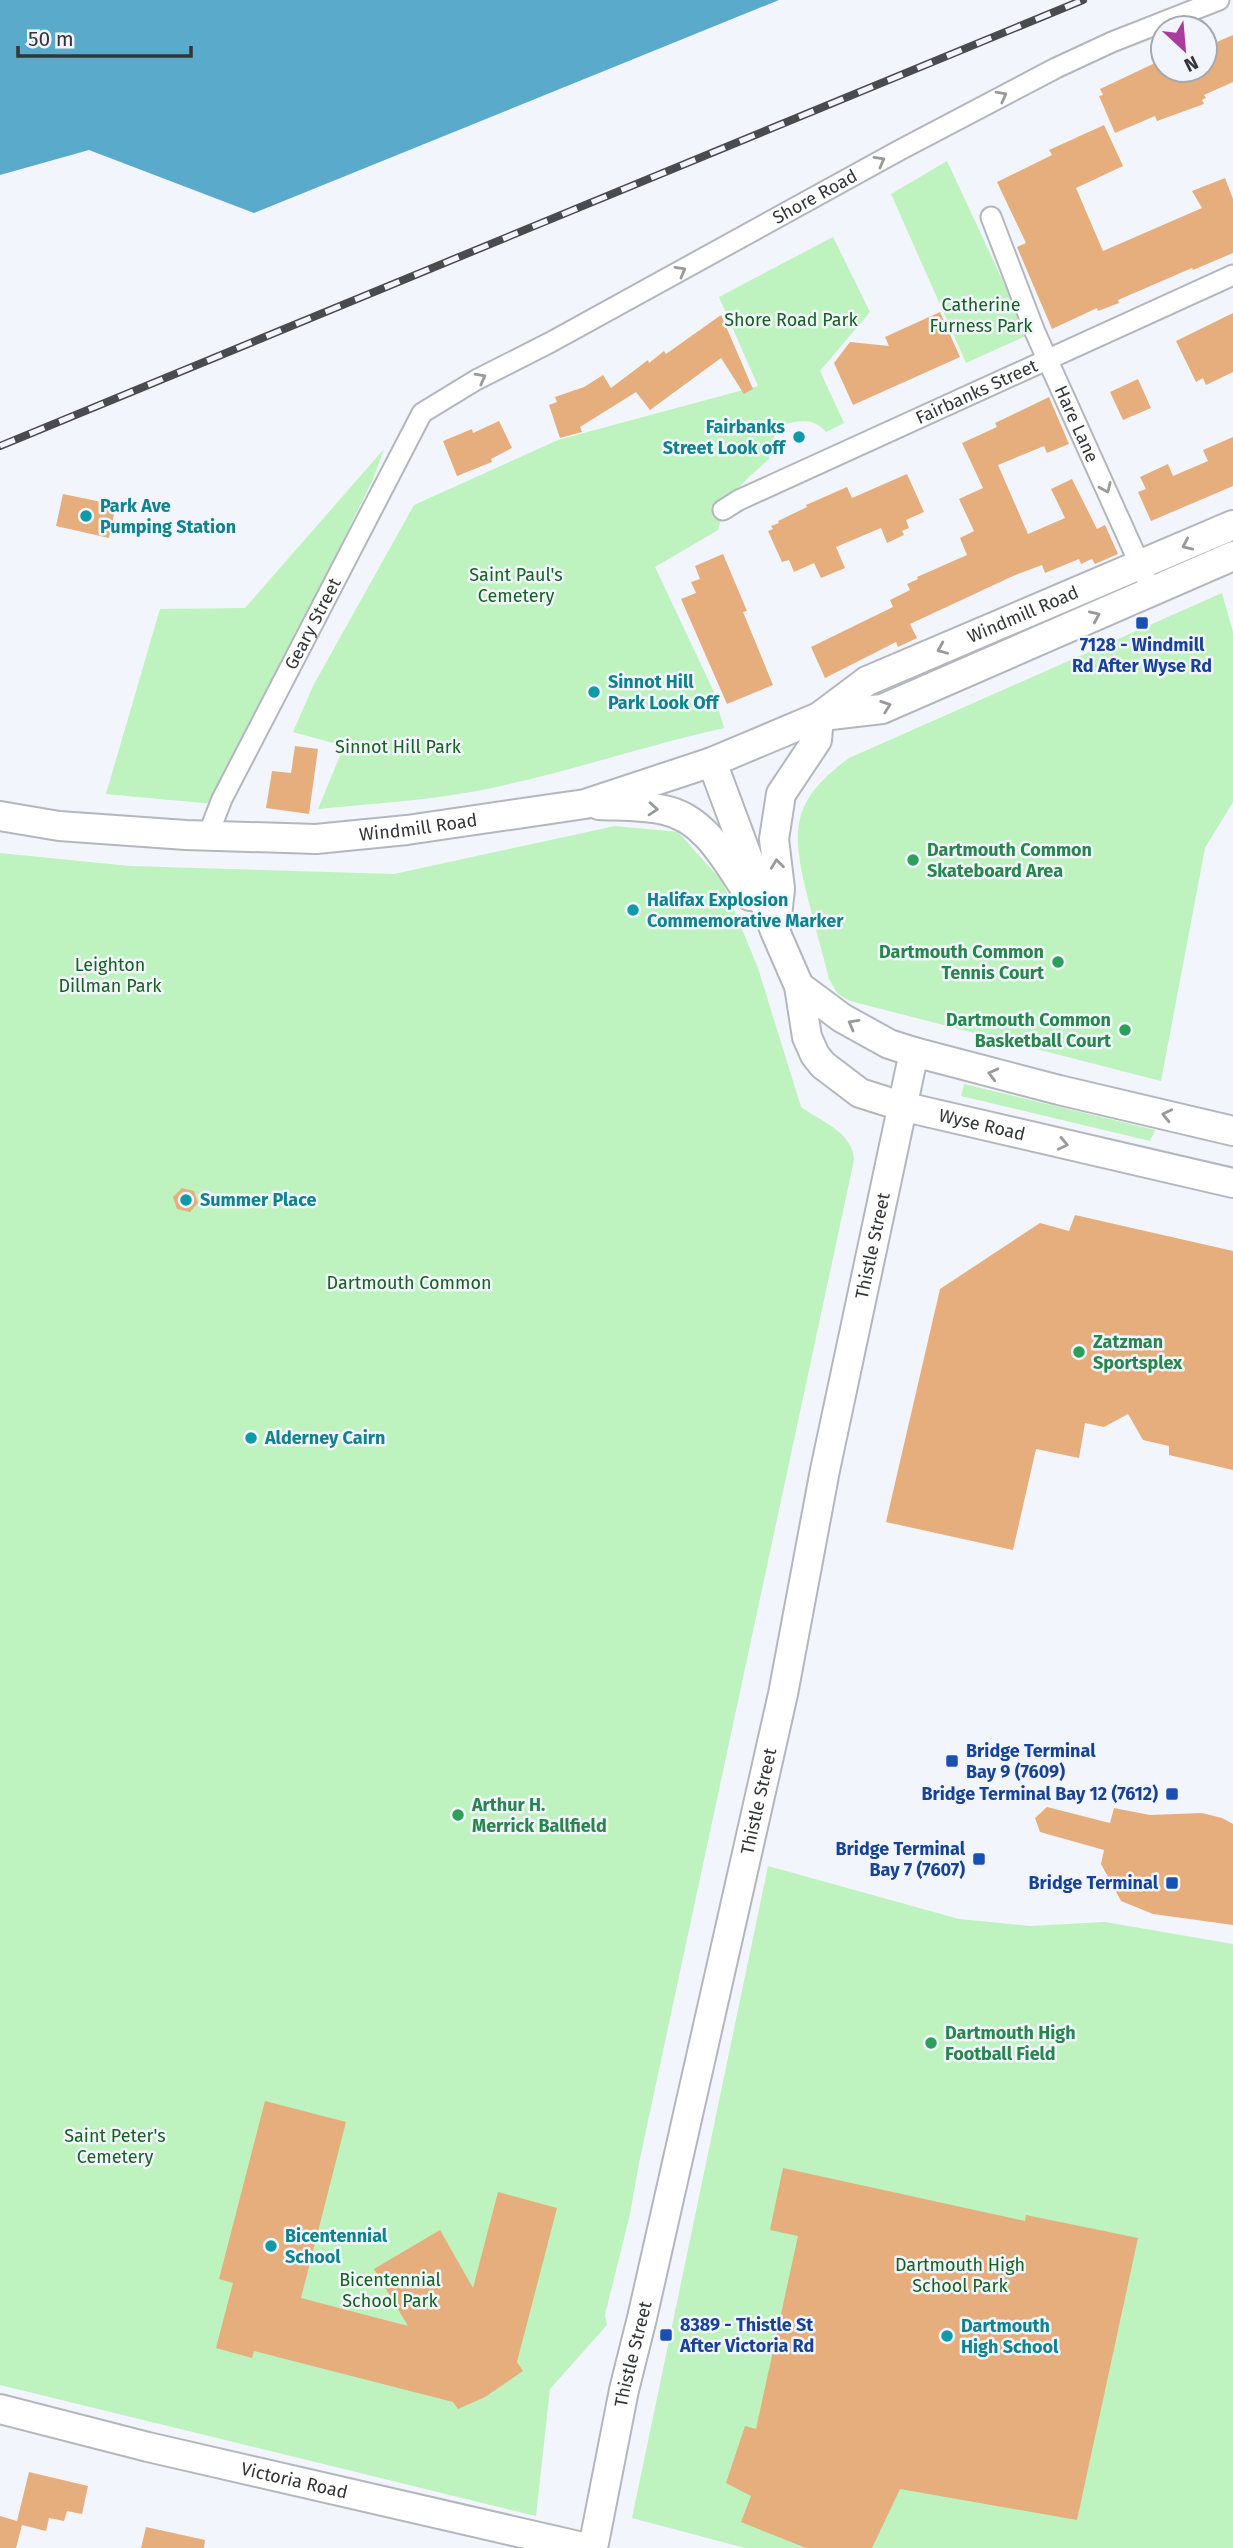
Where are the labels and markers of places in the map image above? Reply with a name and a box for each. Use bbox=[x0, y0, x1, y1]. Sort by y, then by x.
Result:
place label: Fairbanks Street Look off bbox=[663, 416, 787, 459]
marker: Fairbanks Street Look off bbox=[791, 429, 807, 445]
place label: Park Ave Pumping Station bbox=[100, 495, 236, 538]
marker: Park Ave Pumping Station bbox=[78, 508, 94, 524]
marker: 7128 - Windmill Rd After Wyse Rd bbox=[1134, 615, 1150, 631]
place label: 7128 - Windmill Rd After Wyse Rd bbox=[1072, 634, 1212, 677]
place label: Sinnot Hill Park Look Off bbox=[608, 671, 720, 714]
marker: Sinnot Hill Park Look Off bbox=[586, 684, 602, 700]
place label: Dartmouth Common Skateboard Area bbox=[927, 839, 1092, 882]
marker: Dartmouth Common Skateboard Area bbox=[905, 852, 921, 868]
place label: Halifax Explosion Commemorative Marker bbox=[647, 889, 844, 932]
marker: Halifax Explosion Commemorative Marker bbox=[625, 902, 641, 918]
place label: Dartmouth Common Tennis Court bbox=[879, 941, 1045, 984]
marker: Dartmouth Common Tennis Court bbox=[1050, 954, 1066, 970]
place label: Dartmouth Common Basketball Court bbox=[946, 1009, 1112, 1052]
marker: Dartmouth Common Basketball Court bbox=[1117, 1022, 1133, 1038]
place label: Summer Place bbox=[200, 1189, 316, 1211]
marker: Summer Place bbox=[178, 1192, 194, 1208]
place label: Zatzman Sportsplex bbox=[1093, 1331, 1183, 1374]
marker: Zatzman Sportsplex bbox=[1071, 1344, 1087, 1360]
place label: Alderney Cairn bbox=[264, 1427, 385, 1449]
marker: Alderney Cairn bbox=[243, 1430, 259, 1446]
place label: Bridge Terminal Bay 9 (7609) bbox=[966, 1740, 1096, 1783]
marker: Bridge Terminal Bay 9 (7609) bbox=[944, 1753, 960, 1769]
place label: Bridge Terminal Bay 12 (7612) bbox=[921, 1783, 1158, 1805]
marker: Bridge Terminal Bay 12 (7612) bbox=[1164, 1786, 1180, 1802]
place label: Arthur H. Merrick Ballfield bbox=[471, 1794, 607, 1837]
marker: Arthur H. Merrick Ballfield bbox=[450, 1807, 466, 1823]
place label: Bridge Terminal Bay 7 (7607) bbox=[835, 1838, 966, 1881]
marker: Bridge Terminal Bay 7 (7607) bbox=[971, 1851, 987, 1867]
place label: Bridge Terminal bbox=[1028, 1872, 1159, 1894]
marker: Bridge Terminal bbox=[1164, 1875, 1180, 1891]
place label: Dartmouth High Football Field bbox=[945, 2022, 1076, 2065]
marker: Dartmouth High Football Field bbox=[923, 2035, 939, 2051]
place label: Bicentennial School bbox=[285, 2225, 388, 2268]
marker: Bicentennial School bbox=[263, 2238, 279, 2254]
place label: 8389 - Thistle St After Victoria Rd bbox=[679, 2314, 814, 2357]
place label: Dartmouth High School bbox=[961, 2315, 1059, 2358]
marker: 8389 - Thistle St After Victoria Rd bbox=[658, 2327, 674, 2343]
marker: Dartmouth High School bbox=[939, 2328, 955, 2344]

